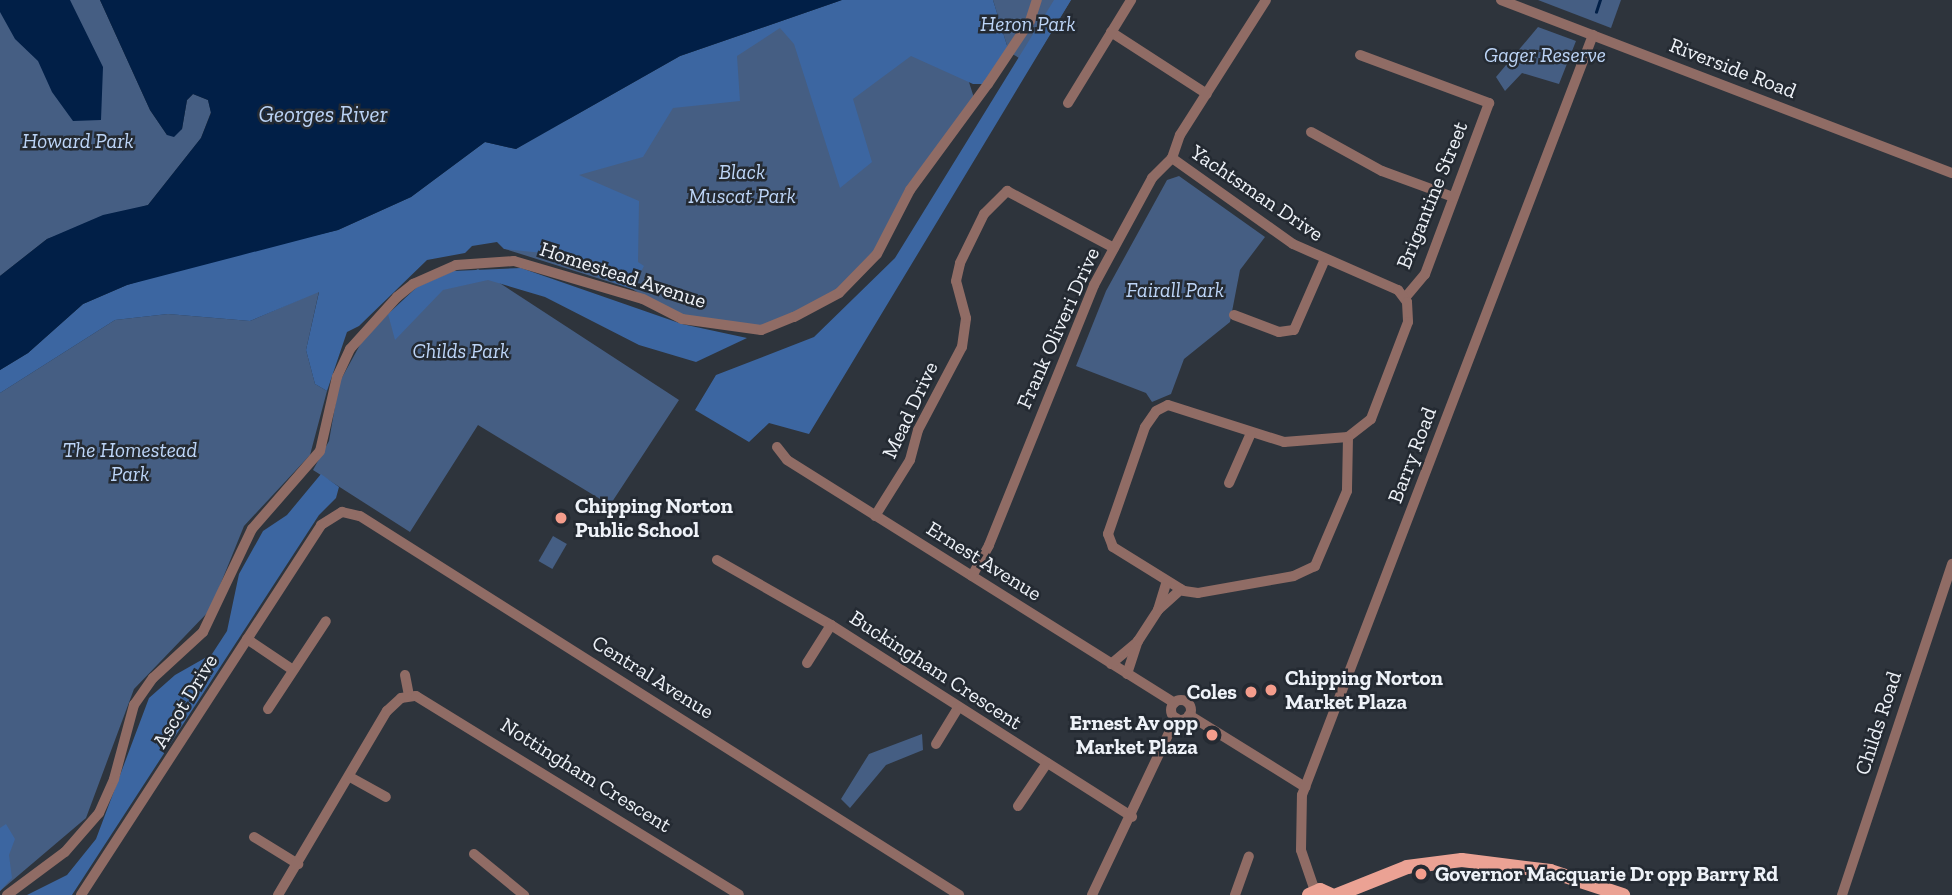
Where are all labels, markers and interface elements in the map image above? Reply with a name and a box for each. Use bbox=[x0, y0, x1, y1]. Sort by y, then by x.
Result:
park label: Heron Park bbox=[980, 11, 1076, 37]
street label: Riverside Road bbox=[1666, 32, 1800, 104]
park label: Gager Reserve bbox=[1484, 42, 1606, 68]
water label: Georges River bbox=[258, 100, 388, 128]
street label: Brigantine Street bbox=[1391, 118, 1473, 272]
park label: Howard Park bbox=[22, 128, 134, 154]
street label: Yachtsman Drive bbox=[1186, 139, 1328, 247]
park label: Black Muscat Park bbox=[688, 159, 796, 209]
street label: Homestead Avenue bbox=[536, 236, 710, 314]
street label: Frank Oliveri Drive bbox=[1011, 244, 1105, 412]
park label: Fairall Park bbox=[1126, 277, 1224, 303]
park label: Childs Park bbox=[413, 338, 509, 364]
street label: Mead Drive bbox=[877, 358, 943, 462]
street label: Barry Road bbox=[1382, 403, 1442, 507]
park label: The Homestead Park bbox=[63, 437, 197, 487]
place label: Chipping Norton Public School bbox=[575, 493, 733, 543]
marker: Chipping Norton Public School bbox=[553, 510, 569, 526]
street label: Ernest Avenue bbox=[922, 516, 1046, 606]
street label: Buckingham Crescent bbox=[845, 605, 1027, 735]
street label: Central Avenue bbox=[587, 629, 719, 725]
street label: Ascot Drive bbox=[147, 649, 223, 753]
place label: Chipping Norton Market Plaza bbox=[1285, 665, 1443, 715]
street label: Childs Road bbox=[1849, 668, 1907, 778]
place label: Coles bbox=[1187, 679, 1237, 705]
marker: Chipping Norton Market Plaza bbox=[1263, 682, 1279, 698]
marker: Coles bbox=[1243, 684, 1259, 700]
place label: Ernest Av opp Market Plaza bbox=[1068, 710, 1198, 760]
street label: Nottingham Crescent bbox=[496, 712, 676, 838]
marker: Ernest Av opp Market Plaza bbox=[1204, 727, 1220, 743]
place label: Governor Macquarie Dr opp Barry Rd bbox=[1435, 861, 1779, 887]
marker: Governor Macquarie Dr opp Barry Rd bbox=[1413, 866, 1429, 882]

